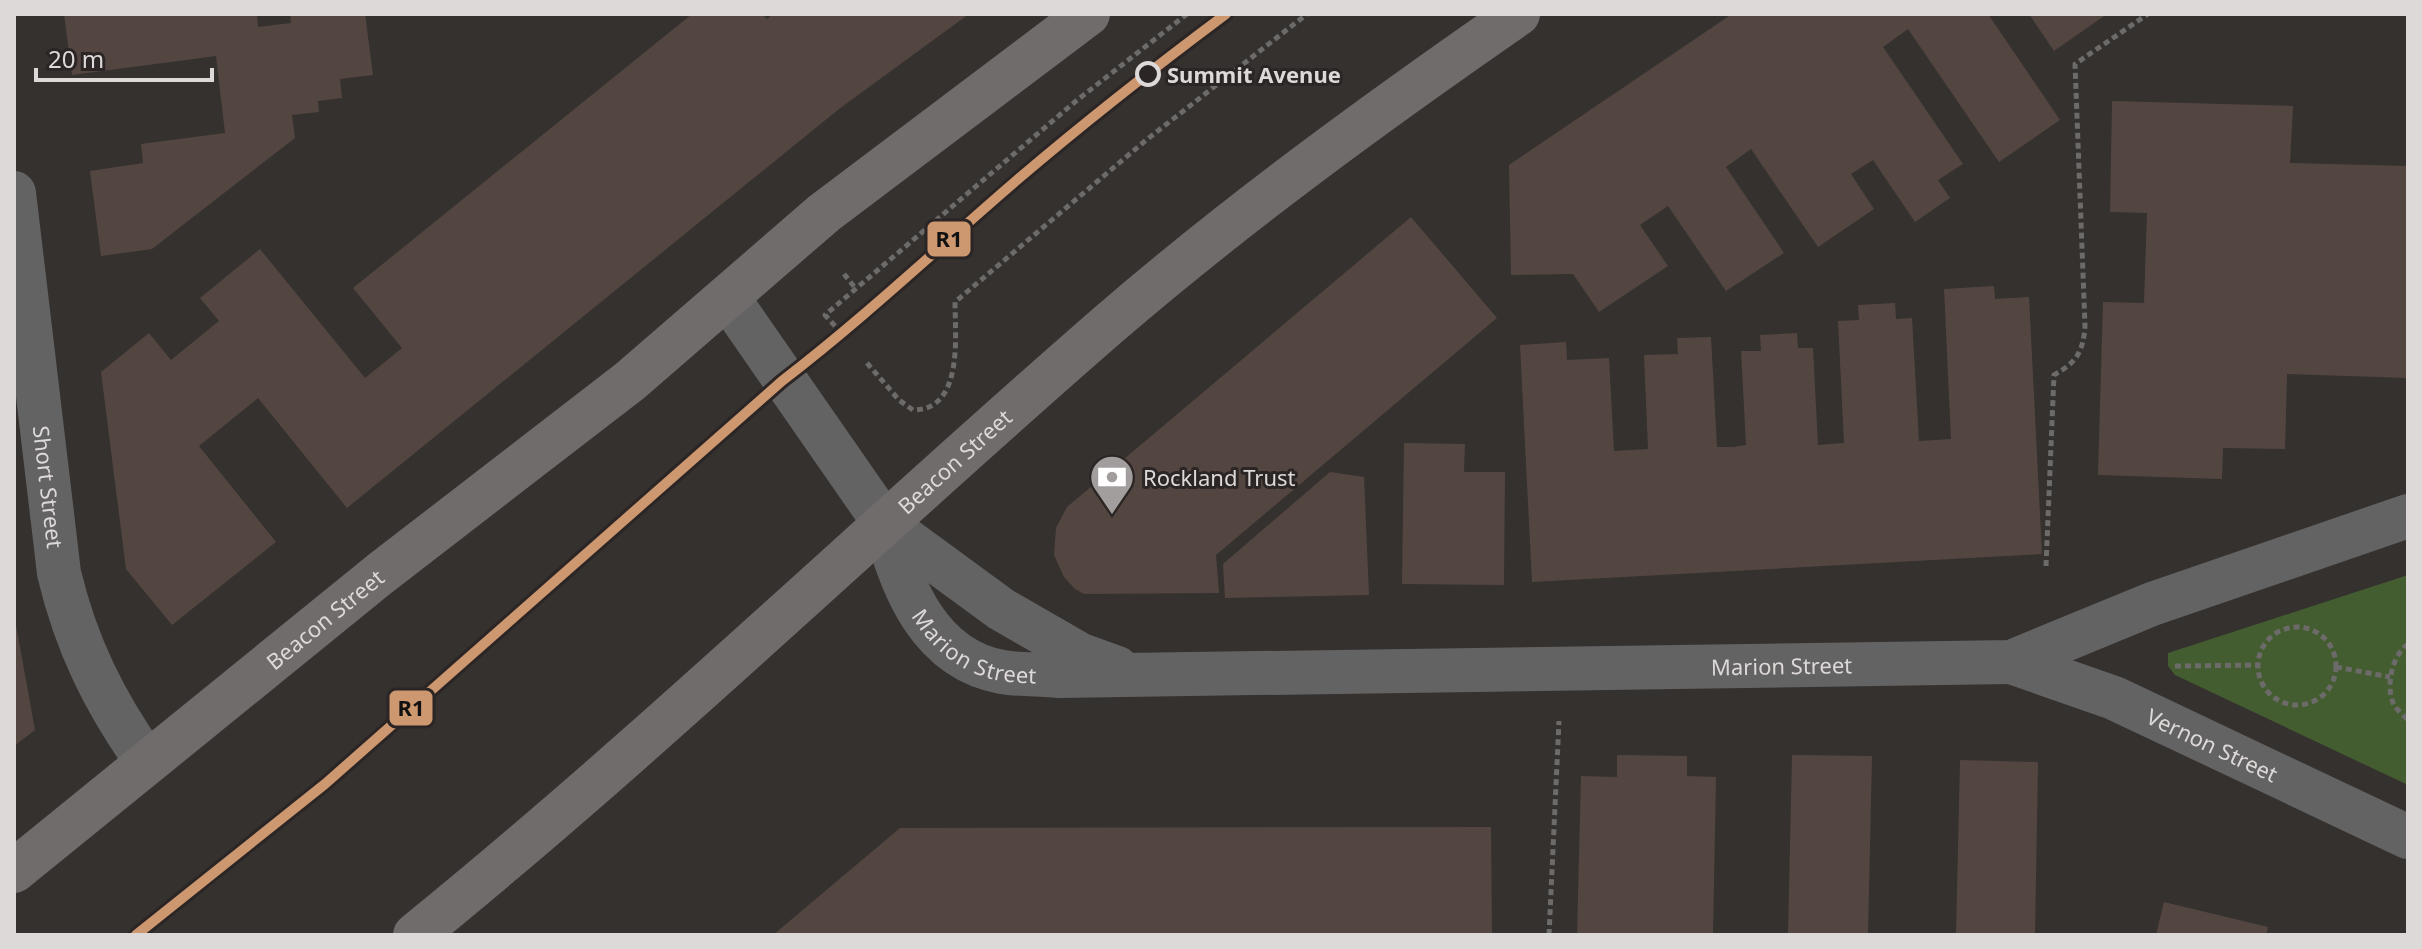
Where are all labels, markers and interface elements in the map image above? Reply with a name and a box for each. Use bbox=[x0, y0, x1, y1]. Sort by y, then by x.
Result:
scale bar bbox=[36, 32, 212, 82]
text: 20 m bbox=[48, 42, 104, 75]
place label: Summit Avenue bbox=[1167, 59, 1341, 89]
marker: Summit Avenue bbox=[1136, 62, 1160, 86]
line badge: R1 bbox=[926, 220, 972, 258]
text: R1 bbox=[935, 223, 963, 253]
street label: Beacon Street bbox=[891, 402, 1018, 520]
street label: Short Street bbox=[27, 424, 71, 550]
bank icon: Rockland Trust bbox=[1088, 453, 1136, 516]
place label: Rockland Trust bbox=[1143, 462, 1296, 492]
street label: Beacon Street bbox=[259, 562, 390, 676]
street label: Marion Street bbox=[906, 603, 1037, 690]
street label: Marion Street bbox=[1711, 649, 1852, 681]
line badge: R1 bbox=[388, 689, 434, 727]
text: R1 bbox=[397, 692, 425, 722]
street label: Vernon Street bbox=[2142, 701, 2283, 788]

